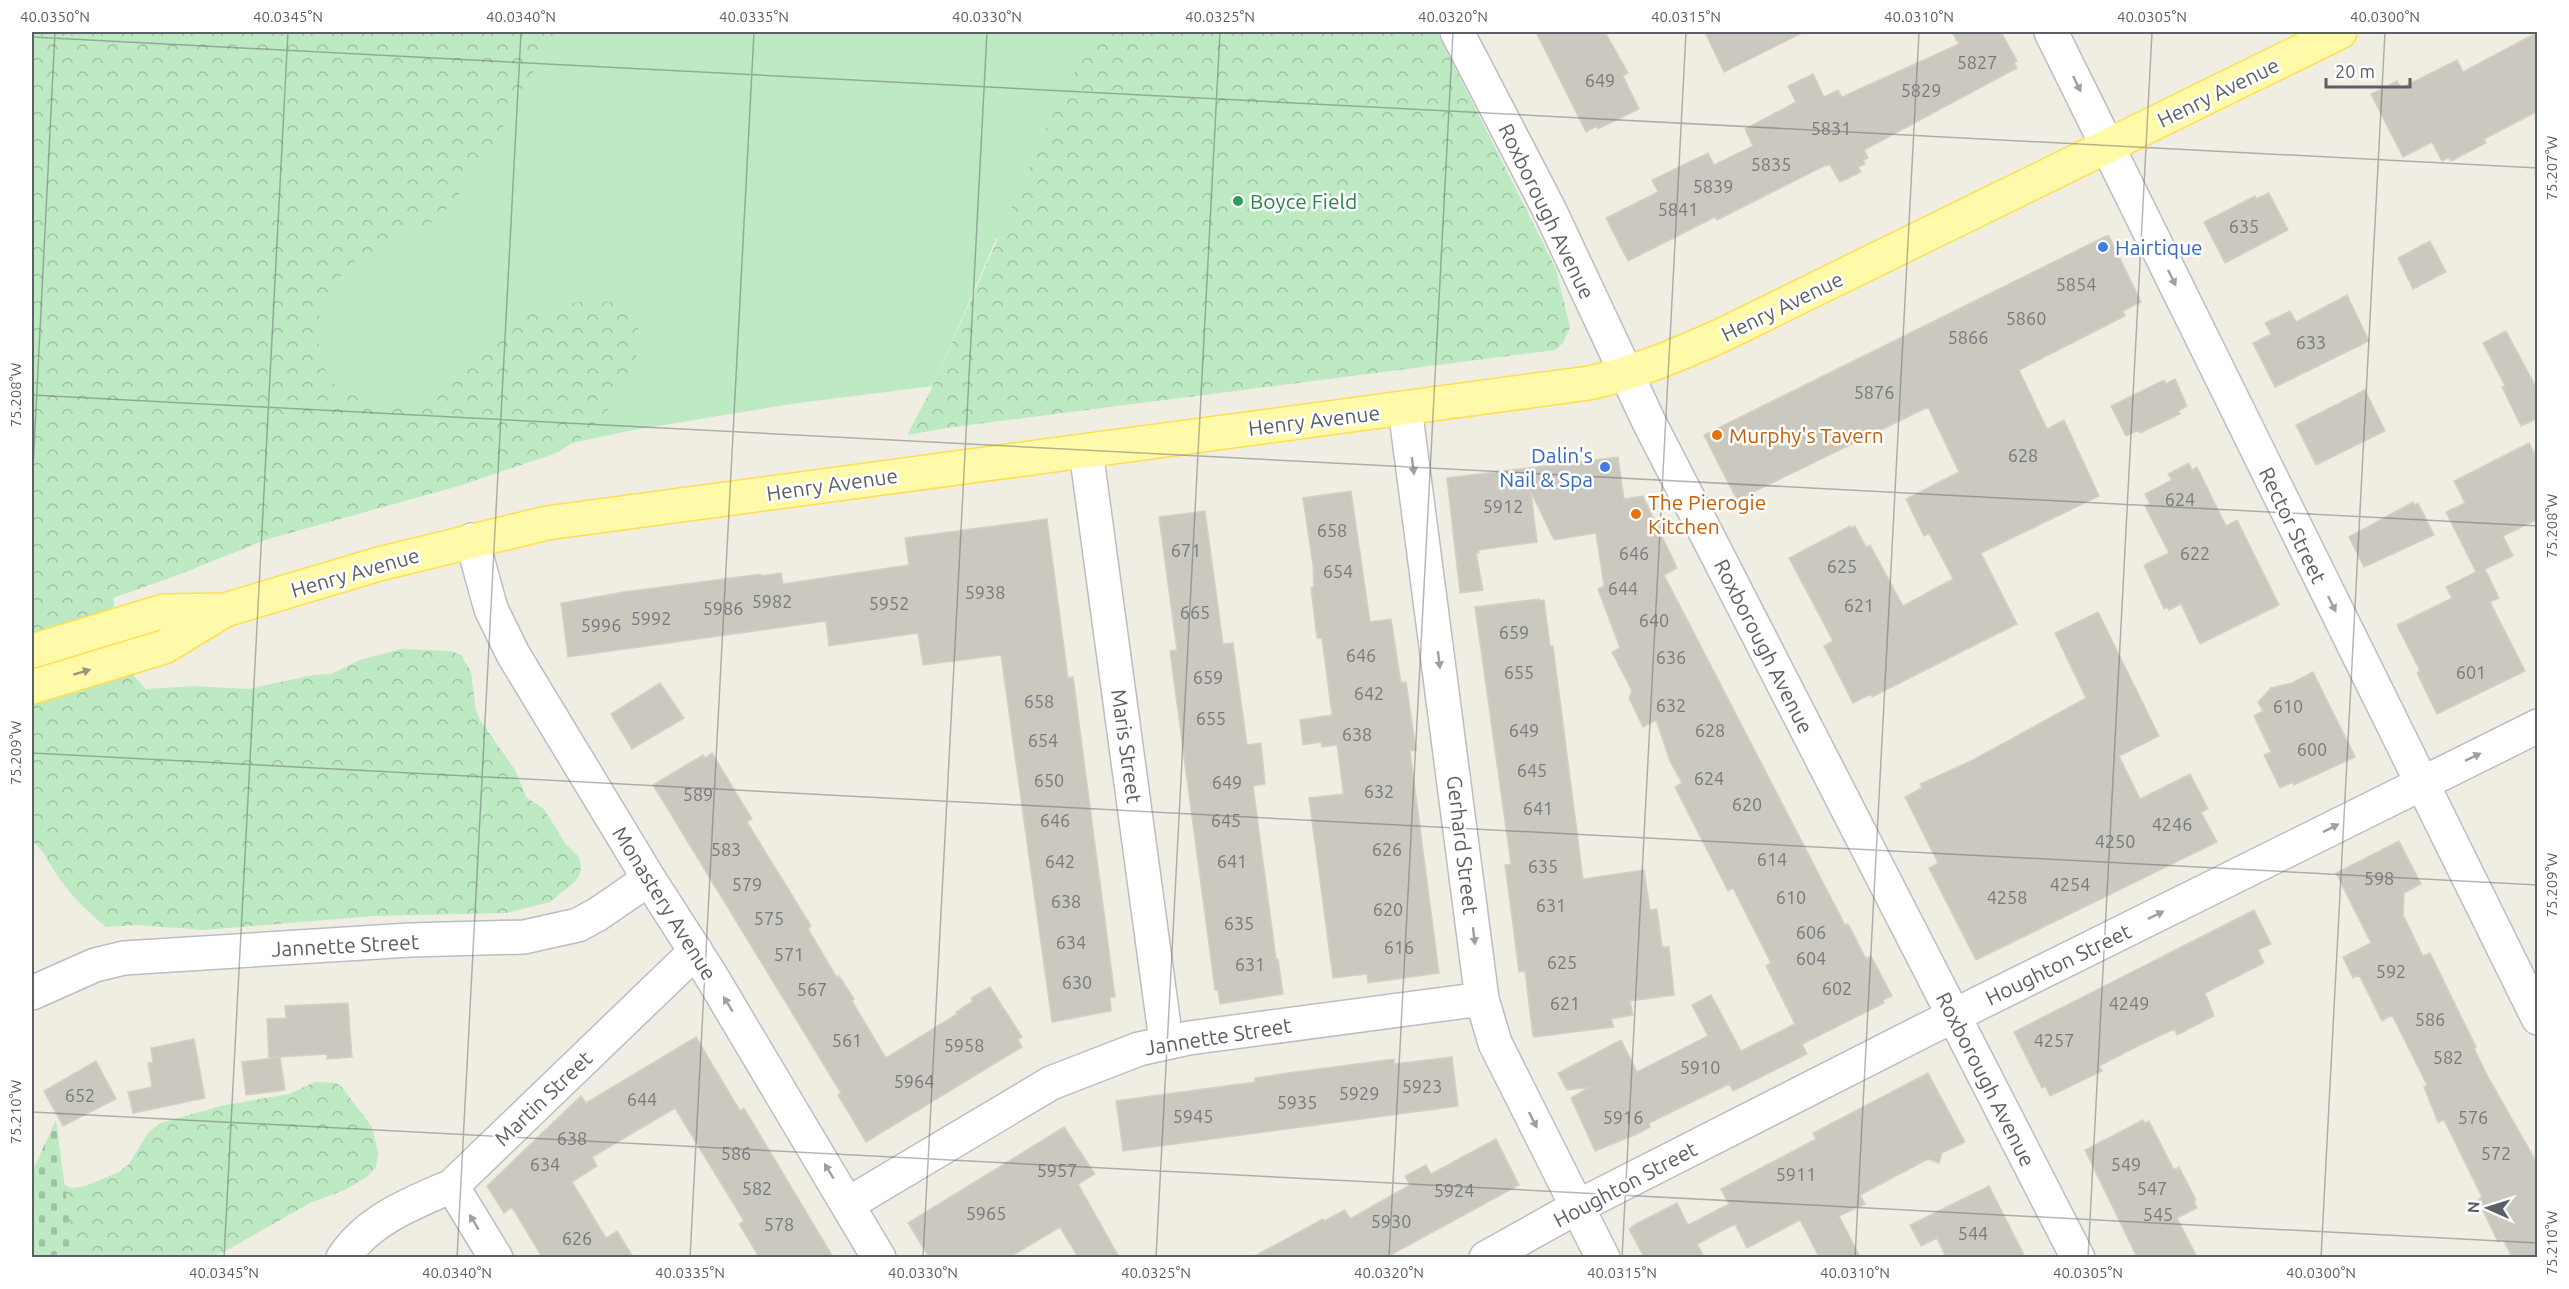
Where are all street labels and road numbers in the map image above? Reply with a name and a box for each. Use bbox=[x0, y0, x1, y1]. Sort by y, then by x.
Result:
street label: Henry Avenue bbox=[2153, 52, 2283, 132]
street label: Roxborough Avenue bbox=[1494, 119, 1600, 303]
street label: Henry Avenue bbox=[1717, 266, 1847, 346]
street label: Henry Avenue bbox=[1247, 400, 1381, 440]
street label: Henry Avenue bbox=[765, 463, 899, 505]
street label: Rector Street bbox=[2255, 463, 2331, 587]
street label: Henry Avenue bbox=[288, 542, 422, 602]
street label: Roxborough Avenue bbox=[1710, 555, 1818, 737]
street label: Maris Street bbox=[1107, 688, 1147, 804]
street label: Gerhard Street bbox=[1443, 774, 1483, 916]
street label: Monastery Avenue bbox=[608, 822, 722, 984]
street label: Houghton Street bbox=[1981, 918, 2135, 1010]
street label: Jannette Street bbox=[270, 929, 420, 961]
street label: Roxborough Avenue bbox=[1932, 988, 2040, 1170]
street label: Jannette Street bbox=[1143, 1013, 1293, 1059]
street label: Martin Street bbox=[489, 1046, 597, 1150]
street label: Houghton Street bbox=[1549, 1136, 1701, 1232]

